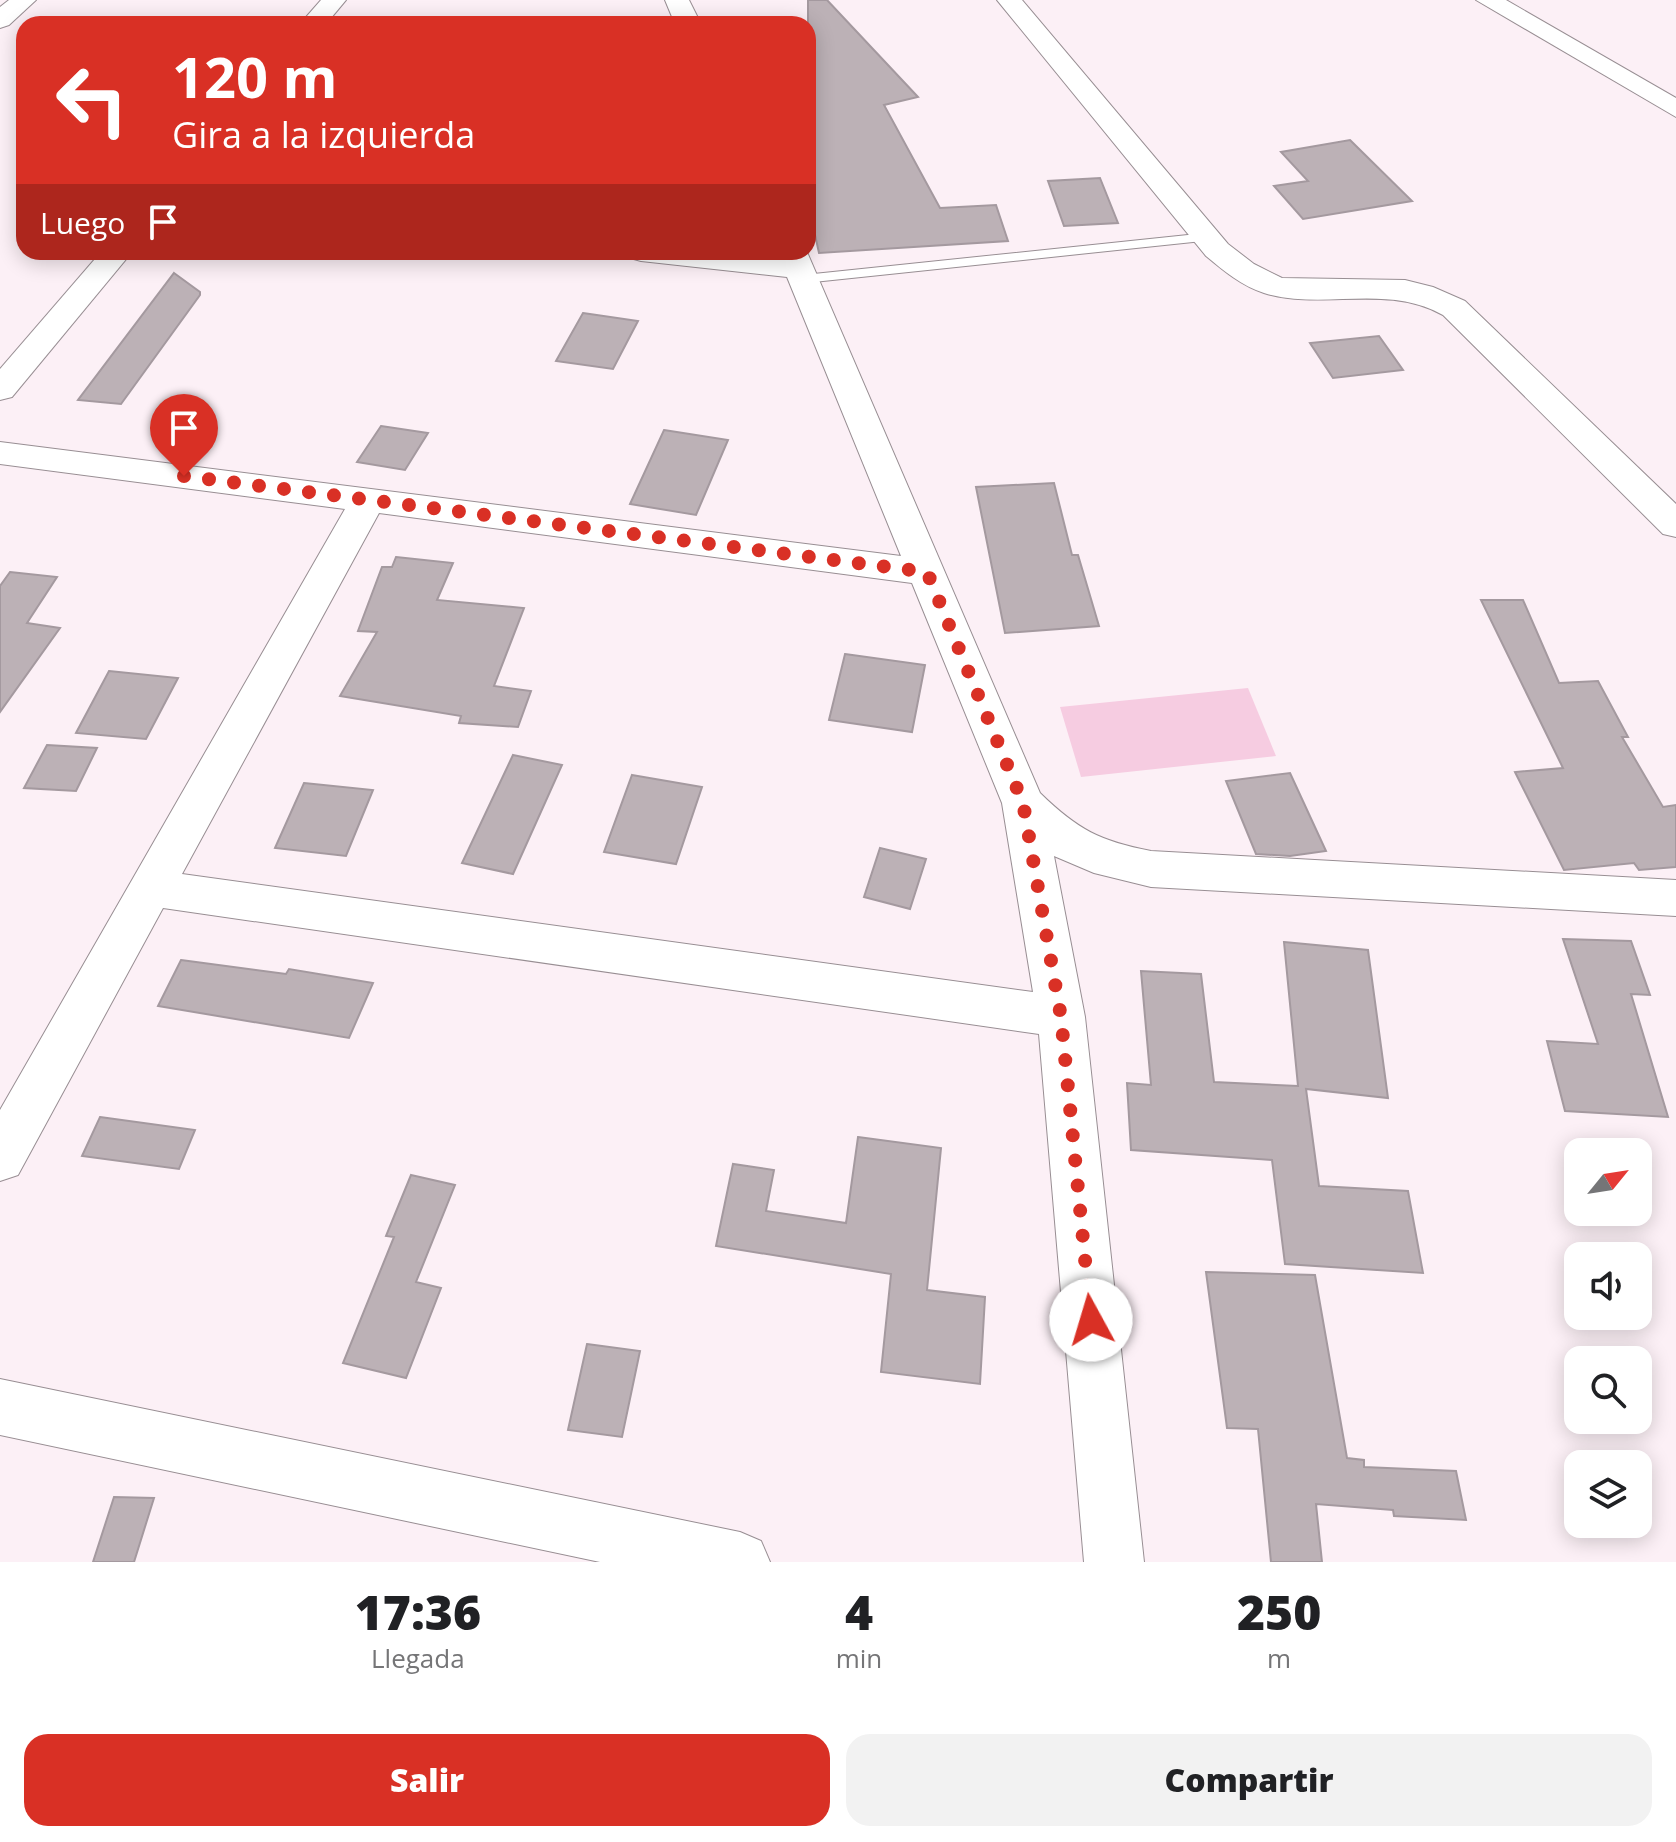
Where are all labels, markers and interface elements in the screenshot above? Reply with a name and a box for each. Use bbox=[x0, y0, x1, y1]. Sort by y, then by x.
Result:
text: 120 m bbox=[172, 38, 338, 114]
icon: left bbox=[40, 48, 144, 152]
text: Gira a la izquierda bbox=[172, 110, 475, 159]
icon: arrive bbox=[141, 200, 185, 244]
text: Luego bbox=[40, 202, 125, 243]
pin bbox=[150, 394, 218, 476]
icon: arrive bbox=[162, 406, 206, 450]
north arrow bbox=[1564, 1138, 1652, 1226]
map controls bbox=[1564, 1138, 1652, 1538]
button: sound bbox=[1564, 1242, 1652, 1330]
position arrow bbox=[1049, 1278, 1133, 1362]
button: search bbox=[1564, 1346, 1652, 1434]
button: layers bbox=[1564, 1450, 1652, 1538]
text: 17:36 bbox=[355, 1579, 481, 1644]
text: 4 bbox=[845, 1579, 873, 1644]
text: 250 bbox=[1237, 1579, 1321, 1644]
text: Llegada bbox=[371, 1640, 465, 1676]
text: min bbox=[836, 1640, 882, 1676]
text: m bbox=[1267, 1640, 1291, 1676]
button: Salir bbox=[24, 1734, 830, 1826]
button: Compartir bbox=[846, 1734, 1652, 1826]

